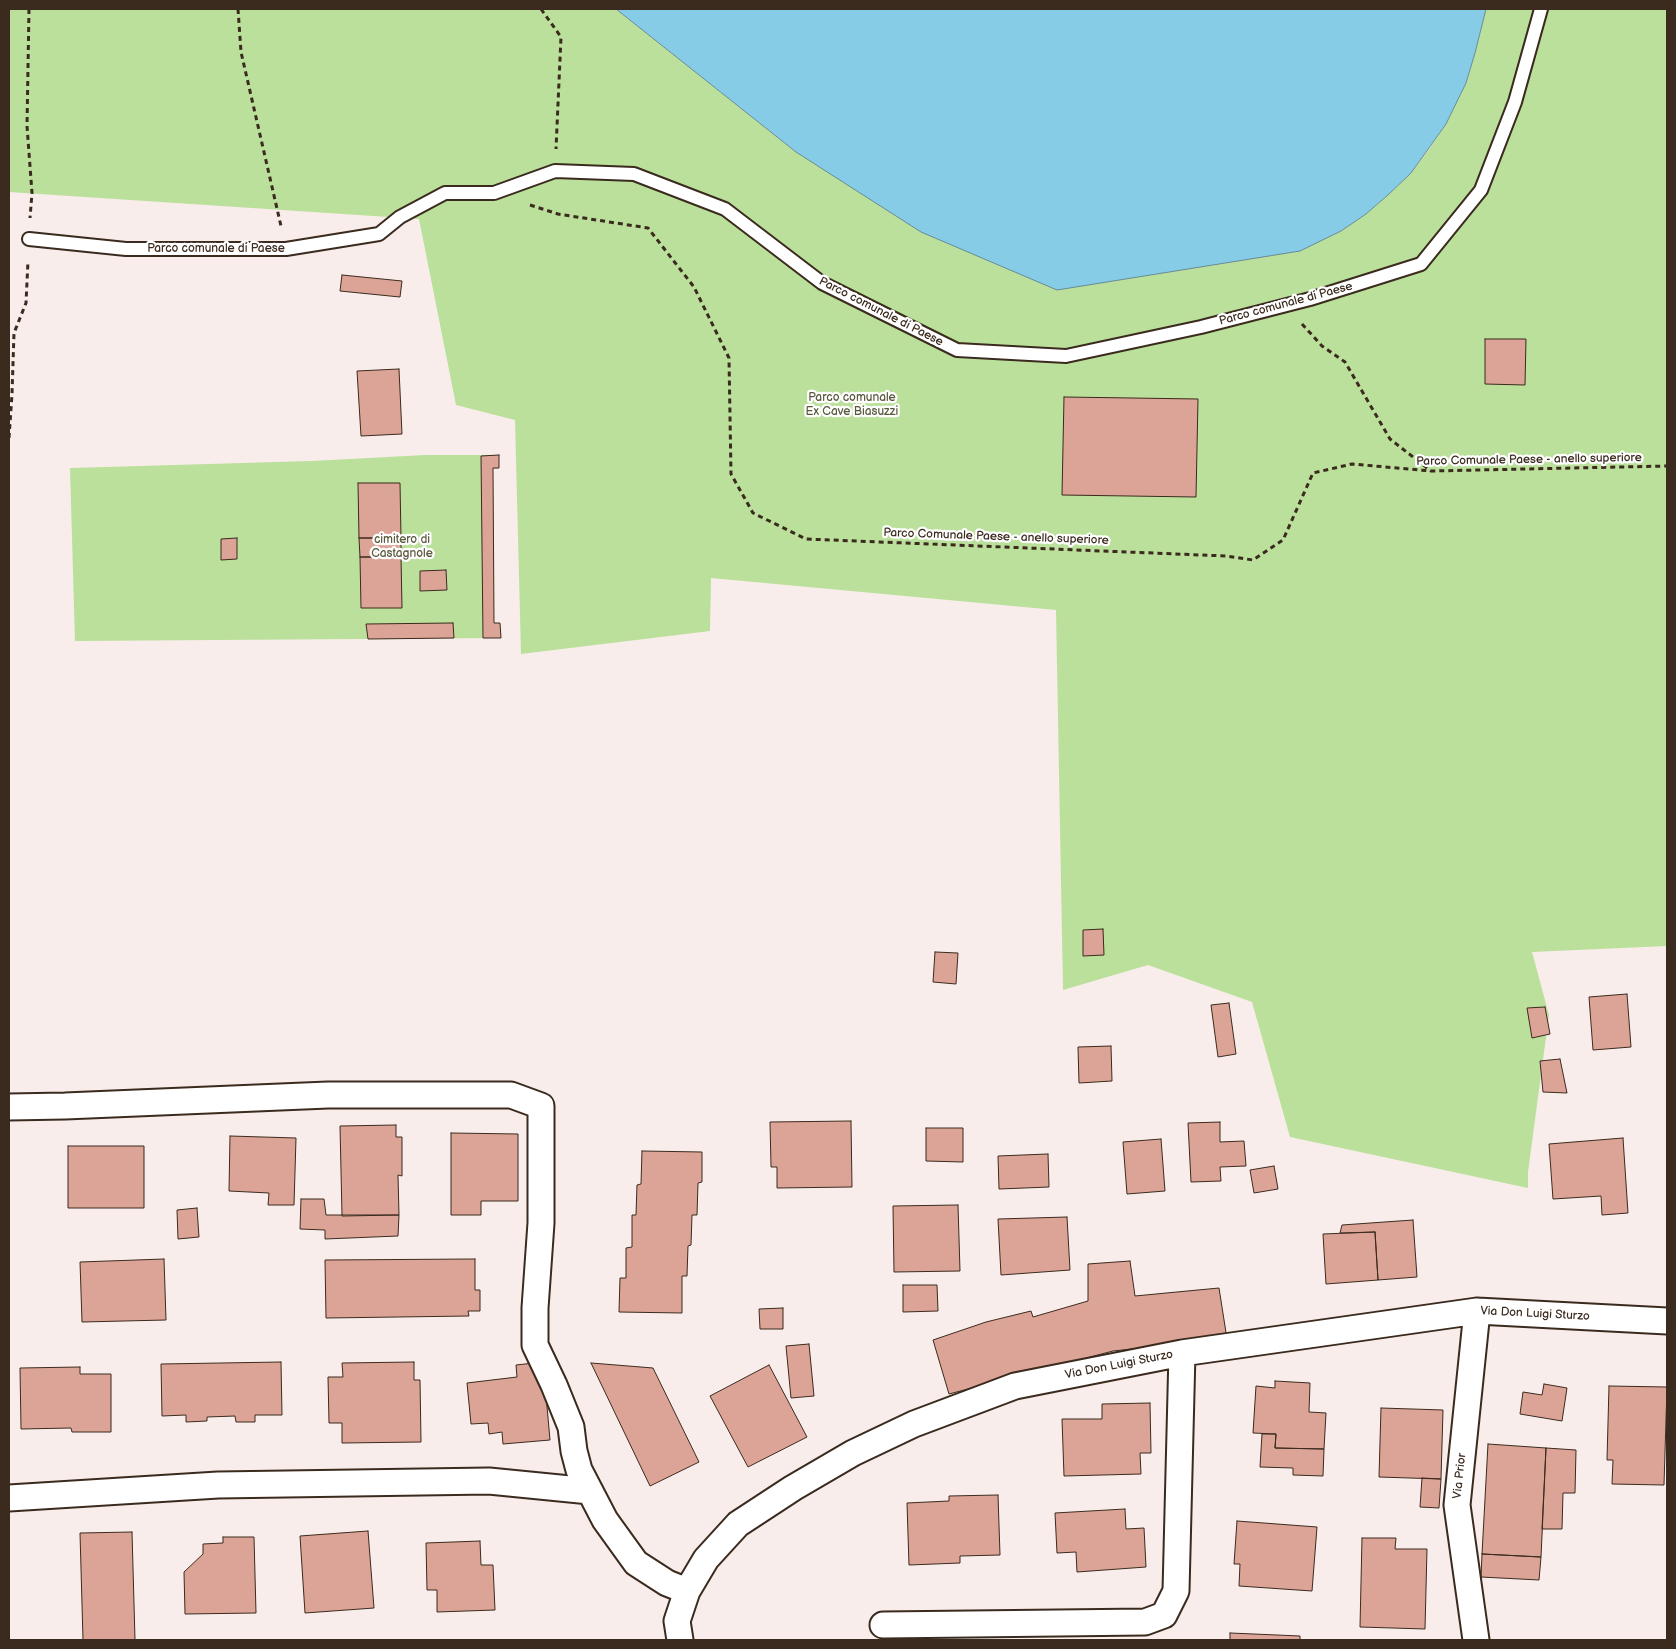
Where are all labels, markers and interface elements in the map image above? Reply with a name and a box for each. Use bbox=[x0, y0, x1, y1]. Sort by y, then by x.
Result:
street label: Parco comunale di Paese bbox=[147, 242, 285, 256]
street label: Parco comunale di Paese bbox=[816, 274, 946, 350]
street label: Parco comunale di Paese bbox=[1218, 279, 1354, 329]
park label: Parco comunale Ex Cave Biasuzzi bbox=[806, 391, 898, 419]
street label: Parco Comunale Paese - anello superiore bbox=[1416, 451, 1642, 469]
street label: Parco Comunale Paese - anello superiore bbox=[883, 526, 1109, 548]
park label: cimitero di Castagnole bbox=[371, 533, 433, 561]
street label: Via Don Luigi Sturzo bbox=[1480, 1304, 1590, 1324]
street label: Via Don Luigi Sturzo bbox=[1064, 1347, 1174, 1383]
street label: Via Prior bbox=[1450, 1452, 1470, 1500]

